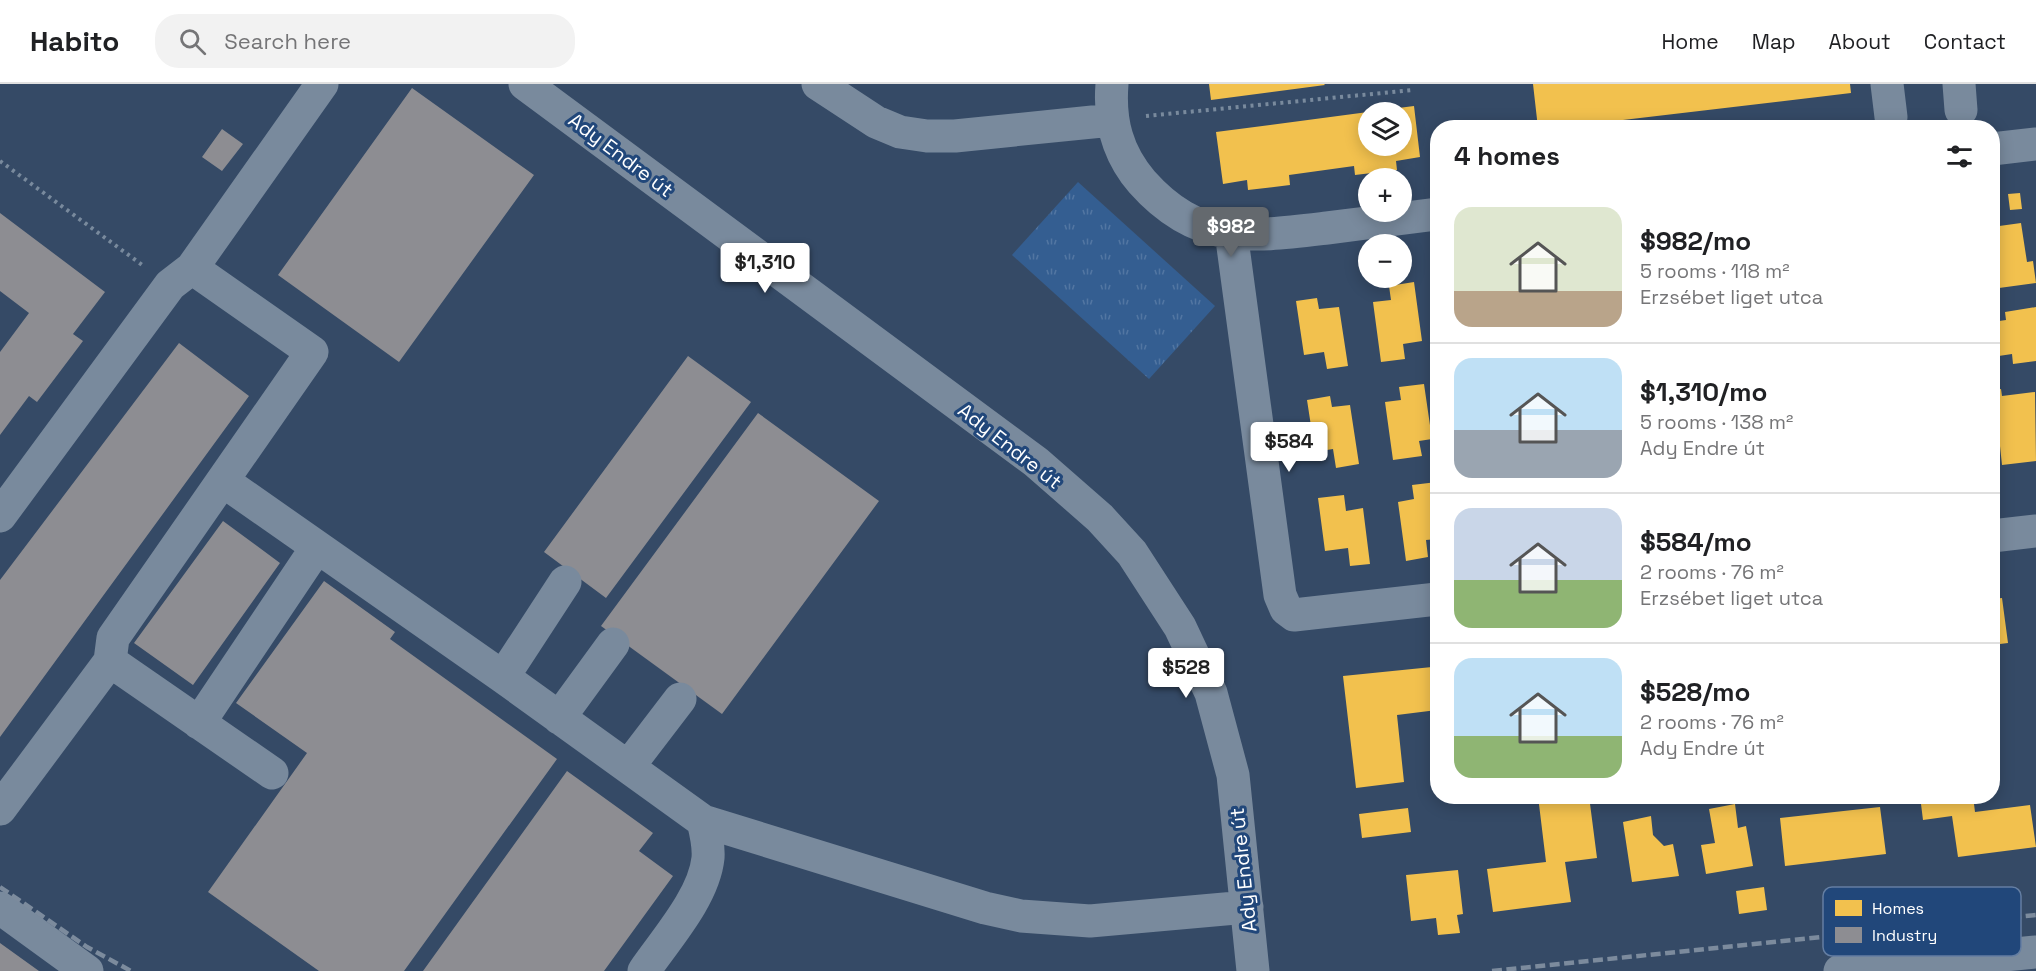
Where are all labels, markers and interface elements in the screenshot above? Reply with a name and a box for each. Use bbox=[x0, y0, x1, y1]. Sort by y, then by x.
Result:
search box bbox=[155, 14, 575, 68]
text: Habito bbox=[30, 23, 119, 59]
icon: search bbox=[176, 25, 209, 58]
text: Search here bbox=[224, 27, 351, 55]
text: Home bbox=[1661, 28, 1719, 55]
text: Map bbox=[1752, 28, 1796, 55]
text: About bbox=[1829, 28, 1891, 55]
text: Contact bbox=[1924, 28, 2006, 55]
map controls bbox=[1358, 102, 1412, 288]
button: layers bbox=[1358, 102, 1412, 156]
street label: Ady Endre út bbox=[563, 107, 679, 203]
text: 4 homes bbox=[1454, 139, 1560, 173]
icon: filters bbox=[1943, 140, 1976, 173]
button: + bbox=[1358, 168, 1412, 222]
pin: $982 bbox=[1195, 207, 1267, 258]
text: $982 bbox=[1207, 213, 1255, 239]
text: $982/mo bbox=[1640, 224, 1751, 258]
icon: home bbox=[1502, 231, 1574, 303]
button: − bbox=[1358, 234, 1412, 288]
pin: $1,310 bbox=[716, 243, 814, 294]
text: $1,310 bbox=[735, 249, 795, 275]
text: 5 rooms · 118 m² bbox=[1640, 258, 1790, 284]
text: Erzsébet liget utca bbox=[1640, 284, 1823, 310]
text: $1,310/mo bbox=[1640, 375, 1767, 409]
icon: home bbox=[1502, 382, 1574, 454]
street label: Ady Endre út bbox=[953, 397, 1067, 495]
text: 5 rooms · 138 m² bbox=[1640, 409, 1793, 435]
pin: $584 bbox=[1253, 422, 1325, 473]
text: $584 bbox=[1265, 428, 1313, 454]
text: Ady Endre út bbox=[1640, 435, 1765, 461]
text: $584/mo bbox=[1640, 525, 1752, 559]
icon: home bbox=[1502, 532, 1574, 604]
text: 2 rooms · 76 m² bbox=[1640, 559, 1784, 585]
text: Erzsébet liget utca bbox=[1640, 585, 1823, 611]
pin: $528 bbox=[1150, 648, 1222, 699]
text: $528 bbox=[1162, 654, 1210, 680]
text: $528/mo bbox=[1640, 675, 1750, 709]
icon: home bbox=[1502, 682, 1574, 754]
text: 2 rooms · 76 m² bbox=[1640, 709, 1784, 735]
text: Ady Endre út bbox=[1640, 735, 1765, 761]
street label: Ady Endre út bbox=[1224, 807, 1262, 933]
legend bbox=[1823, 887, 2021, 956]
text: Homes bbox=[1872, 898, 1924, 919]
text: Industry bbox=[1872, 925, 1937, 946]

